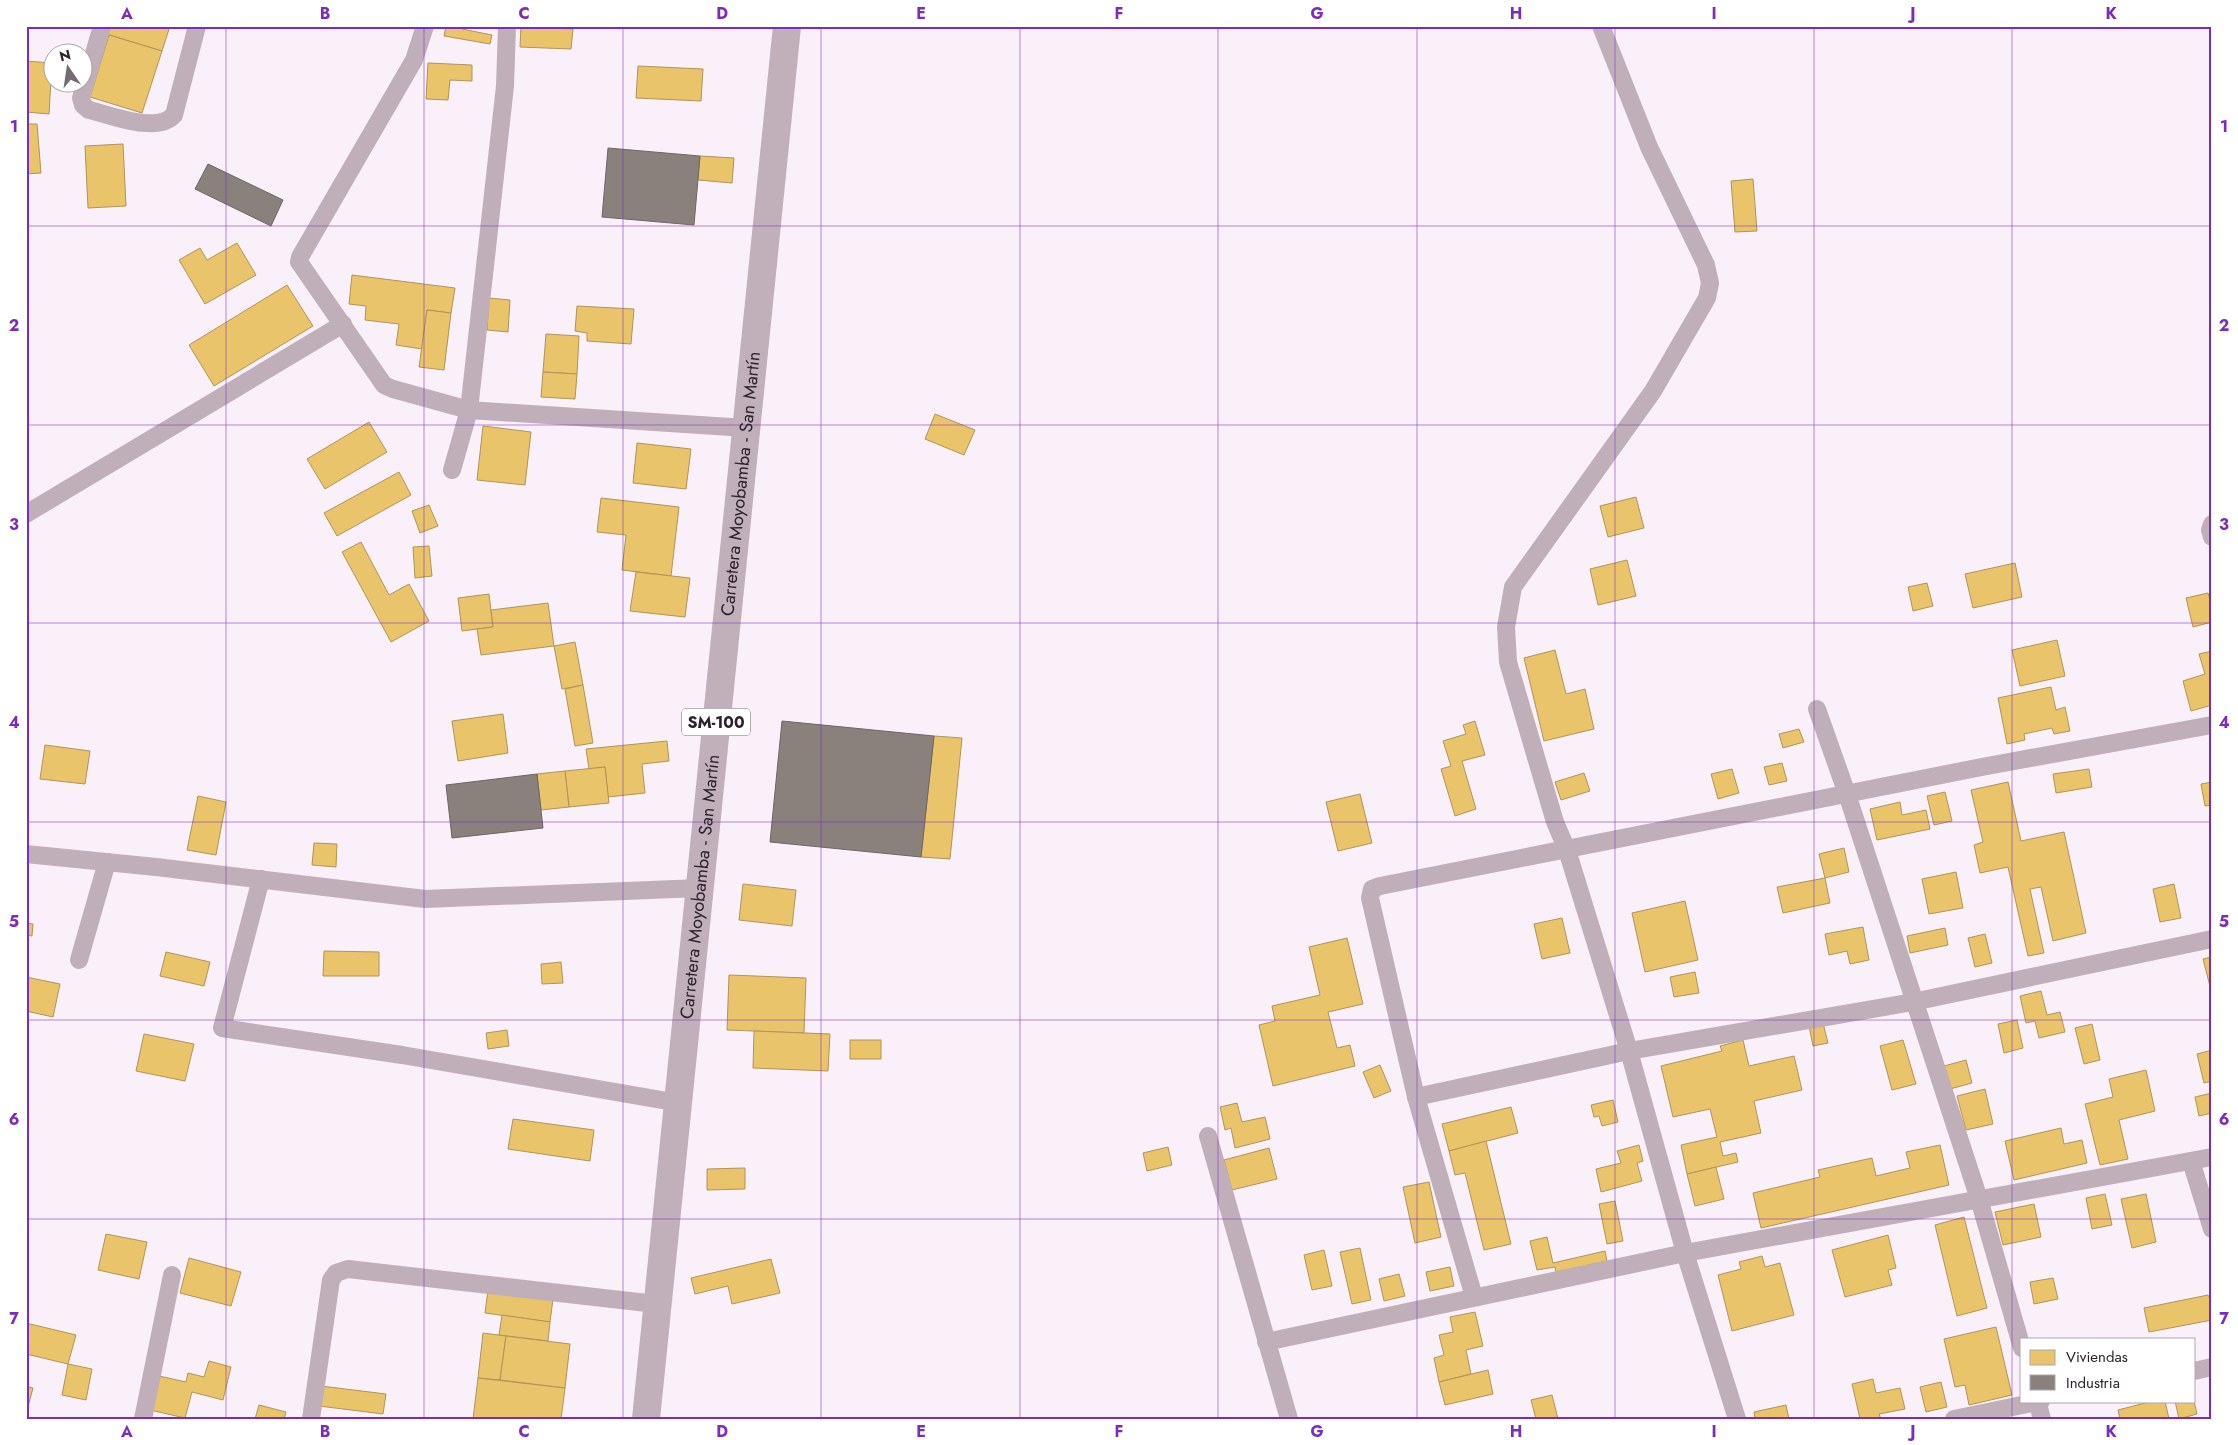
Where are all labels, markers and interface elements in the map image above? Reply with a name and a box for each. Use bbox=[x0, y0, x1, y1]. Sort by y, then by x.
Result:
text: A bbox=[120, 2, 133, 25]
text: B bbox=[320, 2, 330, 25]
text: C bbox=[518, 2, 530, 25]
text: D bbox=[716, 2, 728, 25]
text: E bbox=[916, 2, 926, 25]
text: F bbox=[1115, 2, 1123, 25]
text: G bbox=[1310, 2, 1324, 25]
text: H bbox=[1510, 2, 1522, 25]
text: I bbox=[1711, 2, 1717, 25]
text: J bbox=[1907, 2, 1916, 25]
text: K bbox=[2105, 2, 2117, 25]
north arrow bbox=[42, 42, 92, 92]
text: N bbox=[57, 44, 73, 66]
text: 1 bbox=[10, 115, 18, 138]
text: 1 bbox=[2220, 115, 2228, 138]
text: 2 bbox=[9, 314, 19, 337]
text: 2 bbox=[2219, 314, 2229, 337]
street label: Carretera Moyobamba - San Martín bbox=[714, 350, 767, 617]
text: 3 bbox=[9, 513, 19, 536]
text: 3 bbox=[2219, 513, 2229, 536]
road number: SM-100 bbox=[682, 709, 750, 736]
text: 4 bbox=[8, 711, 20, 734]
text: 4 bbox=[2218, 711, 2230, 734]
street label: Carretera Moyobamba - San Martín bbox=[674, 753, 726, 1020]
text: 5 bbox=[9, 910, 19, 933]
text: 5 bbox=[2219, 910, 2229, 933]
text: 6 bbox=[9, 1108, 19, 1131]
text: 6 bbox=[2219, 1108, 2229, 1131]
text: 7 bbox=[9, 1307, 19, 1330]
text: 7 bbox=[2219, 1307, 2229, 1330]
legend bbox=[2020, 1338, 2196, 1402]
text: Viviendas bbox=[2066, 1346, 2128, 1368]
text: Industria bbox=[2066, 1372, 2120, 1394]
text: A bbox=[120, 1420, 133, 1443]
text: B bbox=[320, 1420, 330, 1443]
text: C bbox=[518, 1420, 530, 1443]
text: D bbox=[716, 1420, 728, 1443]
text: E bbox=[916, 1420, 926, 1443]
text: F bbox=[1115, 1420, 1123, 1443]
text: G bbox=[1310, 1420, 1324, 1443]
text: H bbox=[1510, 1420, 1522, 1443]
text: I bbox=[1711, 1420, 1717, 1443]
text: J bbox=[1907, 1420, 1916, 1443]
text: K bbox=[2105, 1420, 2117, 1443]

